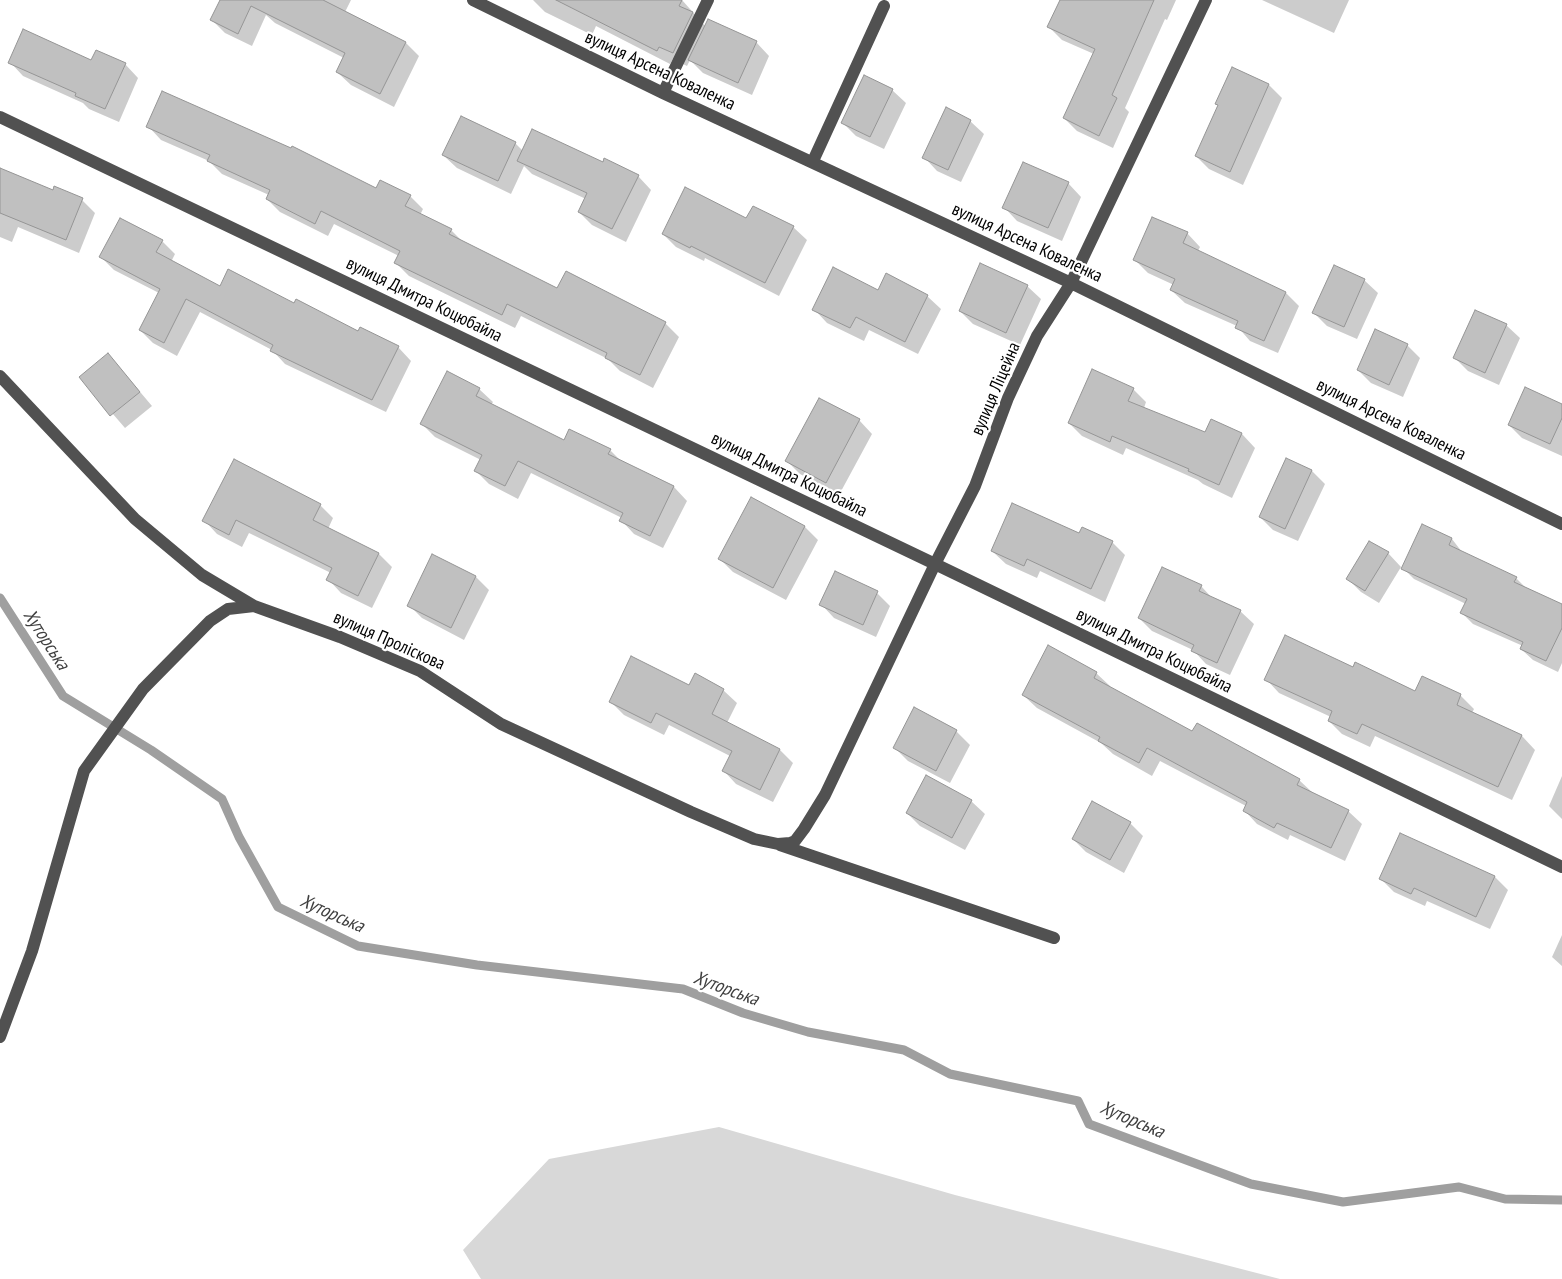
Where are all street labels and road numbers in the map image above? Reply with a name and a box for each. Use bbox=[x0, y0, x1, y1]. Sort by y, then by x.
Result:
street label: вулиця Арсена Коваленка bbox=[581, 27, 739, 115]
street label: вулиця Арсена Коваленка bbox=[948, 199, 1106, 287]
street label: вулиця Дмитра Коцюбайла bbox=[342, 253, 506, 347]
street label: вулиця Ліцейна bbox=[967, 339, 1025, 439]
street label: вулиця Арсена Коваленка bbox=[1313, 374, 1469, 466]
street label: вулиця Дмитра Коцюбайла bbox=[707, 428, 871, 522]
street label: вулиця Дмитра Коцюбайла bbox=[1072, 604, 1236, 698]
street label: вулиця Проліскова bbox=[330, 607, 448, 675]

